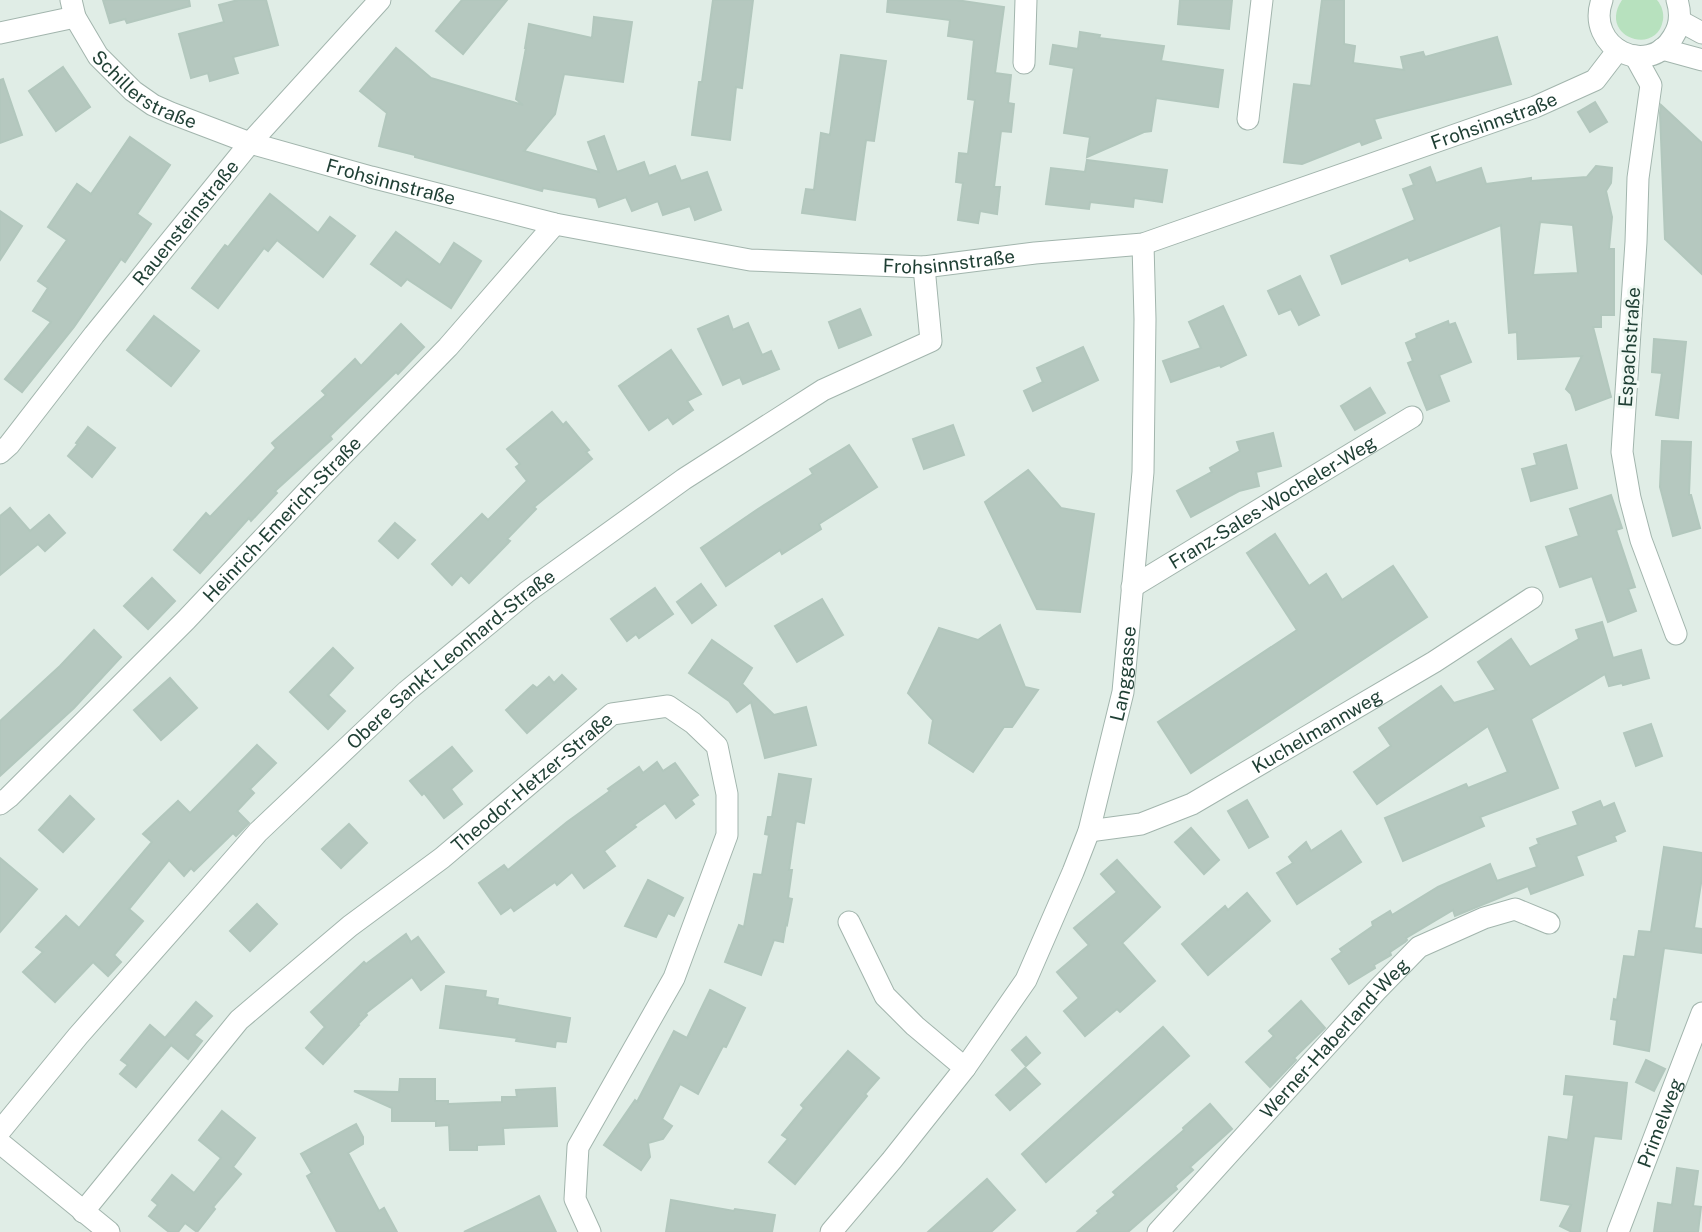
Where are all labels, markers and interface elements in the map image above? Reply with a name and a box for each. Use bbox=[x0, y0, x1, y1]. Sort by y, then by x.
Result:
street label: Schillerstraße bbox=[88, 46, 200, 133]
street label: Frohsinnstraße bbox=[1428, 88, 1561, 154]
street label: Frohsinnstraße bbox=[324, 154, 458, 209]
street label: Rauensteinstraße bbox=[128, 155, 243, 290]
street label: Frohsinnstraße bbox=[882, 245, 1016, 278]
street label: Espachstraße bbox=[1614, 286, 1644, 408]
street label: Franz-Sales-Wocheler-Weg bbox=[1165, 431, 1380, 573]
street label: Heinrich-Emerich-Straße bbox=[198, 432, 366, 606]
street label: Obere Sankt-Leonhard-Straße bbox=[342, 565, 559, 754]
street label: Langgasse bbox=[1105, 625, 1140, 723]
street label: Kuchelmannweg bbox=[1248, 684, 1386, 777]
street label: Theodor-Hetzer-Straße bbox=[447, 708, 617, 856]
street label: Werner-Haberland-Weg bbox=[1255, 953, 1413, 1123]
street label: Primelweg bbox=[1633, 1075, 1687, 1171]

